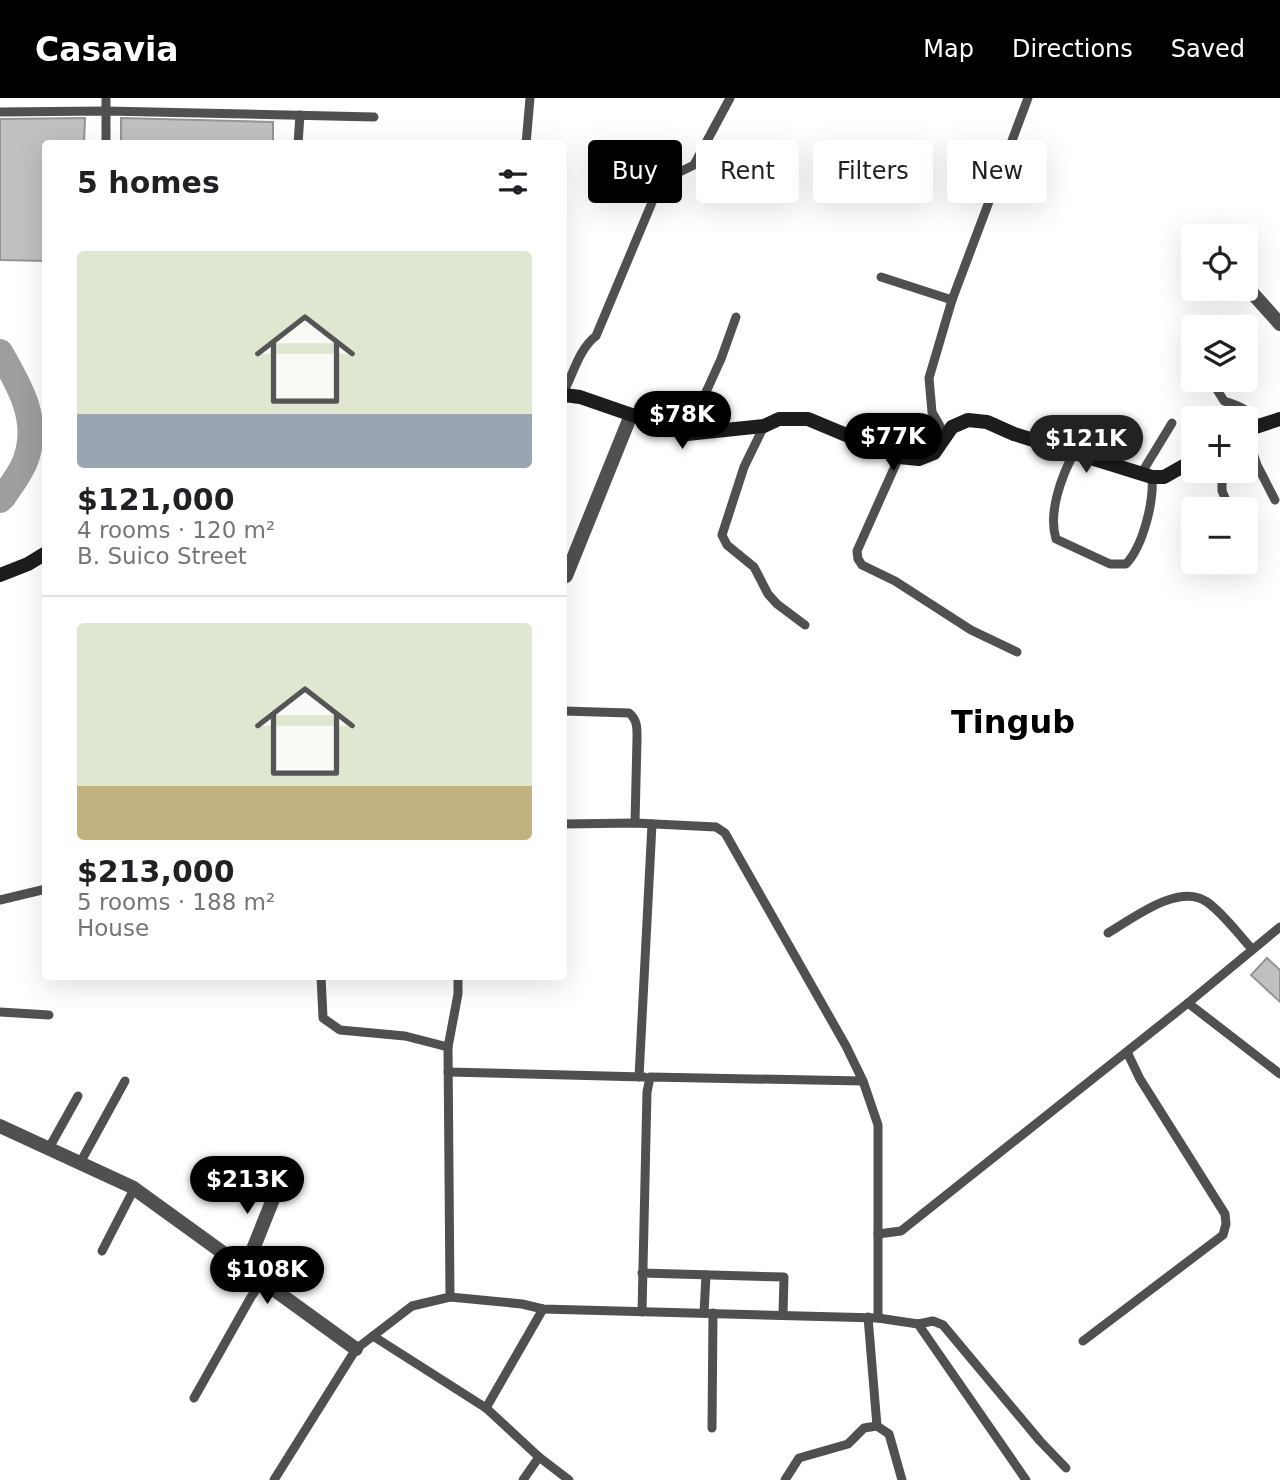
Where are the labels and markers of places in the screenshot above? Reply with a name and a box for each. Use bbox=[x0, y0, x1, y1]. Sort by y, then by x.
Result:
pin: $78K bbox=[641, 392, 723, 451]
pin: $77K bbox=[852, 414, 934, 473]
pin: $121K bbox=[1037, 416, 1135, 475]
pin: $213K bbox=[198, 1156, 296, 1216]
pin: $108K bbox=[218, 1246, 316, 1306]

